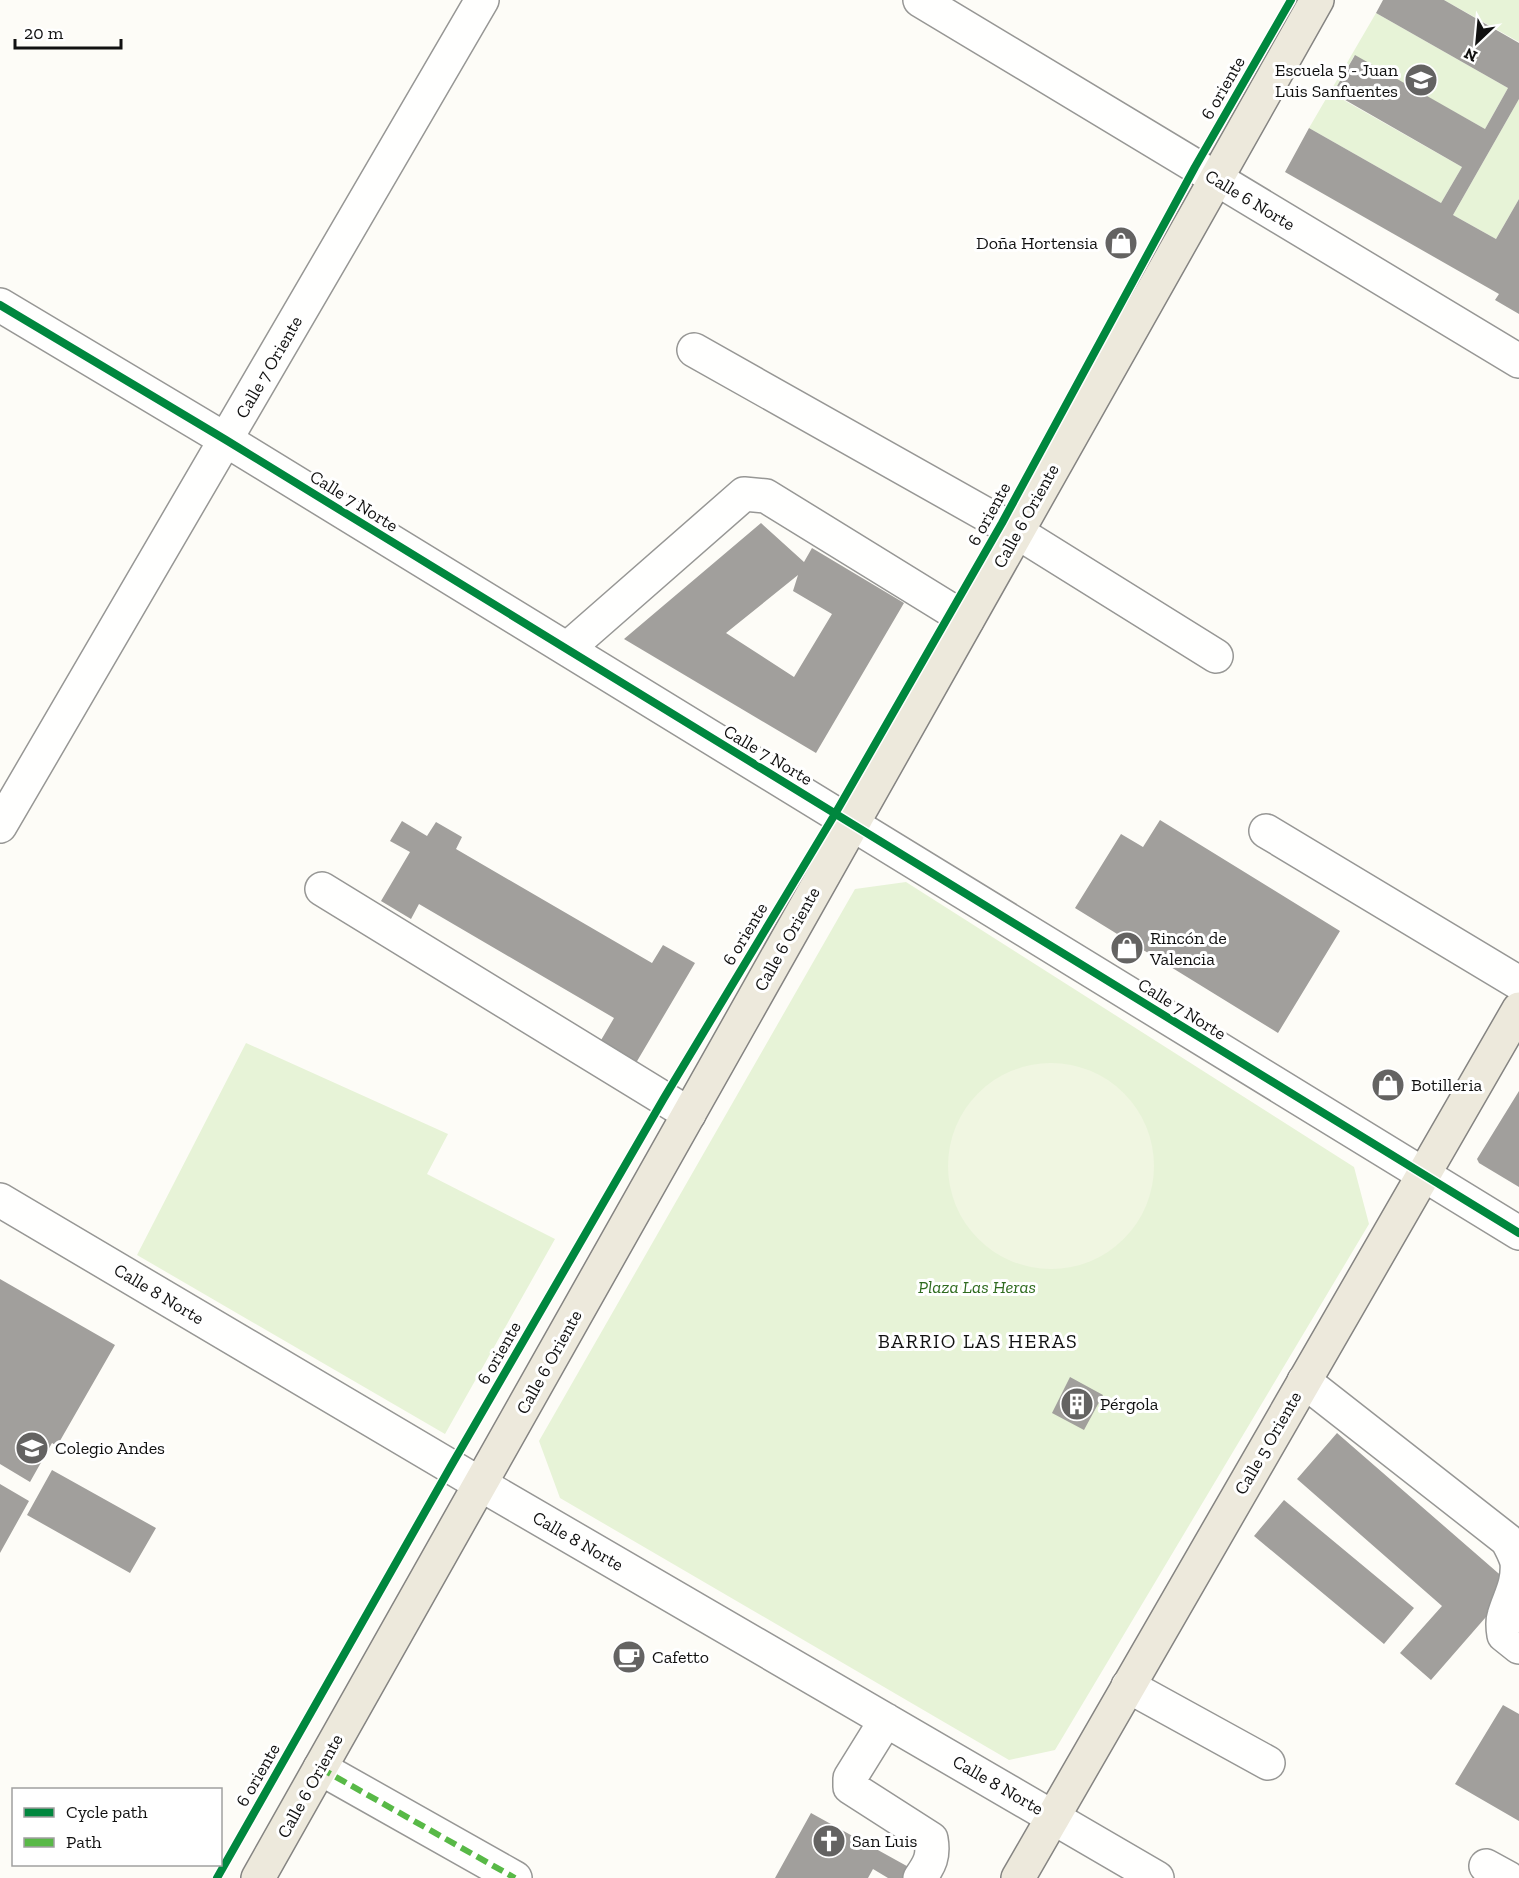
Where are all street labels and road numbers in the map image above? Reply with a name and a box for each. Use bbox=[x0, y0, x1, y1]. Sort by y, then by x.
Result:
street label: 6 oriente bbox=[1196, 52, 1250, 124]
street label: Calle 6 Norte bbox=[1201, 165, 1299, 235]
street label: Calle 7 Oriente bbox=[231, 312, 307, 422]
street label: Calle 6 Oriente bbox=[988, 460, 1064, 572]
street label: Calle 7 Norte bbox=[306, 465, 402, 537]
street label: 6 oriente bbox=[963, 478, 1015, 550]
street label: Calle 7 Norte bbox=[720, 720, 816, 790]
street label: Calle 6 Oriente bbox=[749, 883, 825, 995]
street label: 6 oriente bbox=[718, 899, 772, 969]
street label: Calle 7 Norte bbox=[1134, 973, 1230, 1045]
street label: Calle 8 Norte bbox=[110, 1259, 208, 1329]
street label: Calle 6 Oriente bbox=[511, 1306, 587, 1418]
street label: 6 oriente bbox=[472, 1317, 526, 1389]
street label: Calle 5 Oriente bbox=[1230, 1388, 1306, 1498]
street label: Calle 8 Norte bbox=[529, 1506, 627, 1576]
street label: Calle 6 Oriente bbox=[272, 1730, 348, 1842]
street label: 6 oriente bbox=[231, 1739, 285, 1811]
street label: Calle 8 Norte bbox=[949, 1750, 1047, 1820]

